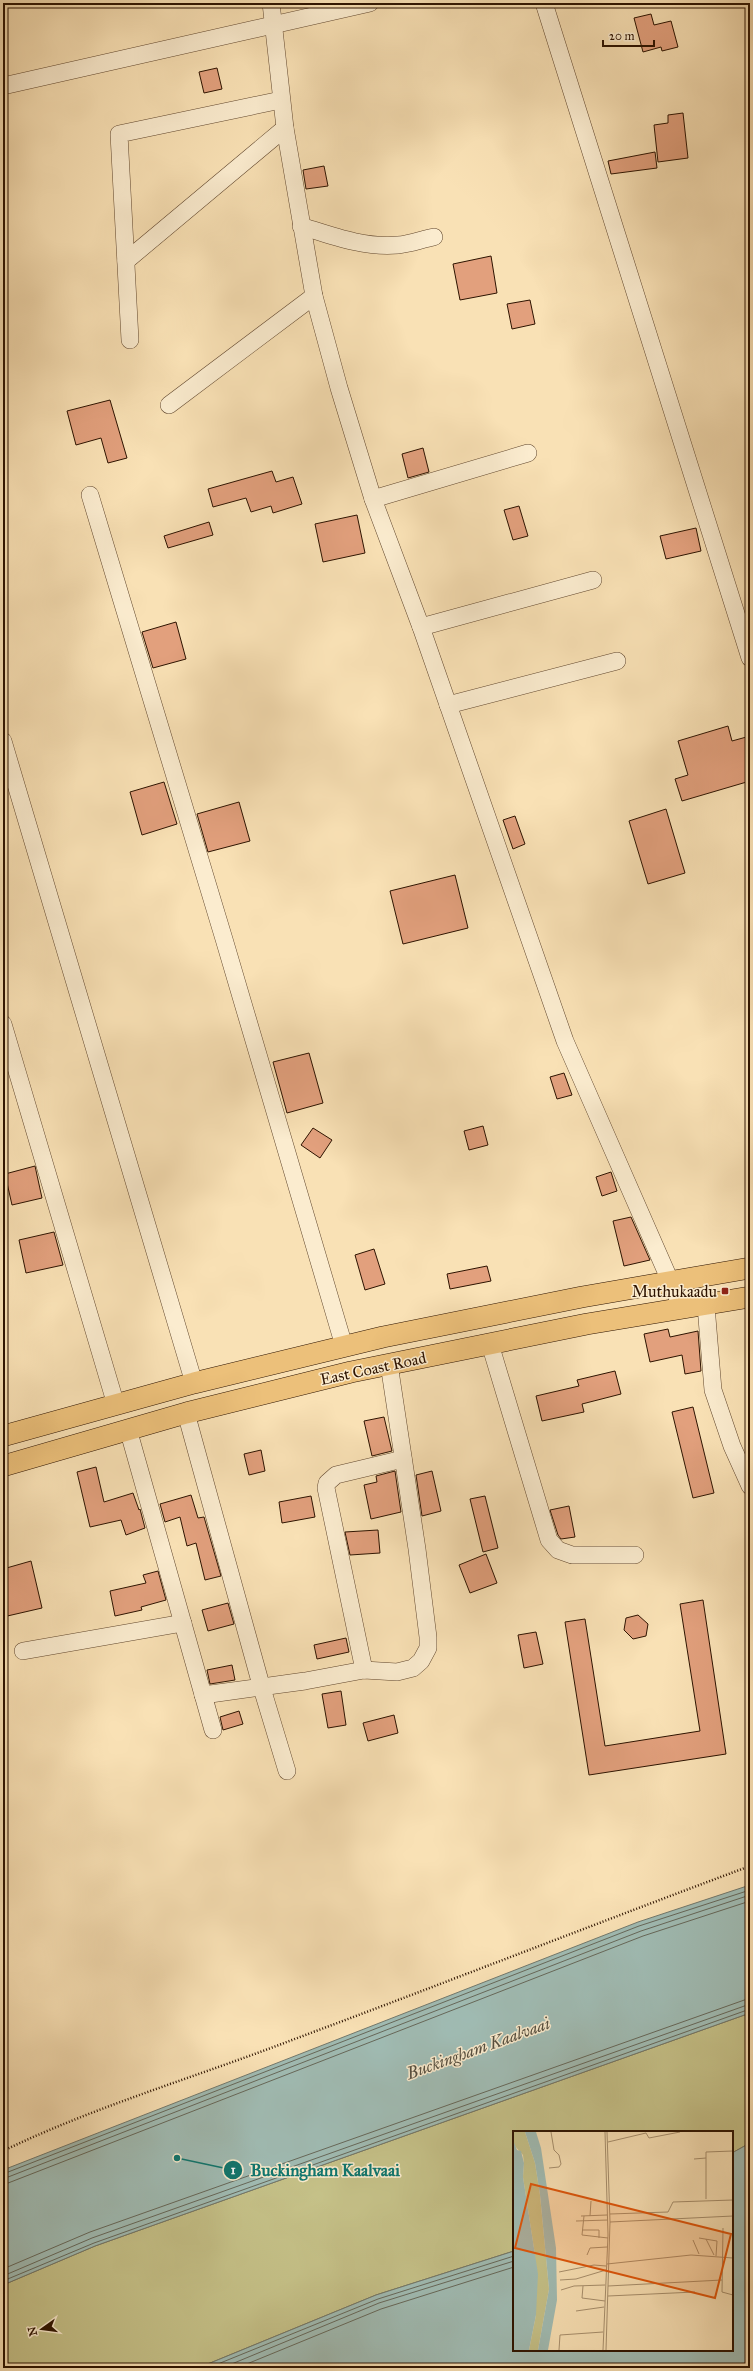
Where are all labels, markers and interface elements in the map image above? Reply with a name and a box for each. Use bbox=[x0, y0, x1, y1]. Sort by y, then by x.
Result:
scale bar bbox=[603, 22, 654, 48]
text: 20 m bbox=[609, 29, 635, 43]
place label: Muthukaadu bbox=[632, 1282, 717, 1301]
marker: Muthukaadu bbox=[720, 1286, 730, 1296]
street label: East Coast Road bbox=[318, 1348, 428, 1389]
water label: Buckingham Kaalvaai bbox=[403, 2013, 553, 2085]
inset map bbox=[513, 2131, 733, 2351]
callout: Buckingham Kaalvaai bbox=[223, 2156, 408, 2185]
text: Buckingham Kaalvaai bbox=[250, 2160, 400, 2181]
text: 1 bbox=[231, 2163, 236, 2177]
north arrow bbox=[22, 2309, 62, 2349]
text: N bbox=[25, 2325, 40, 2337]

